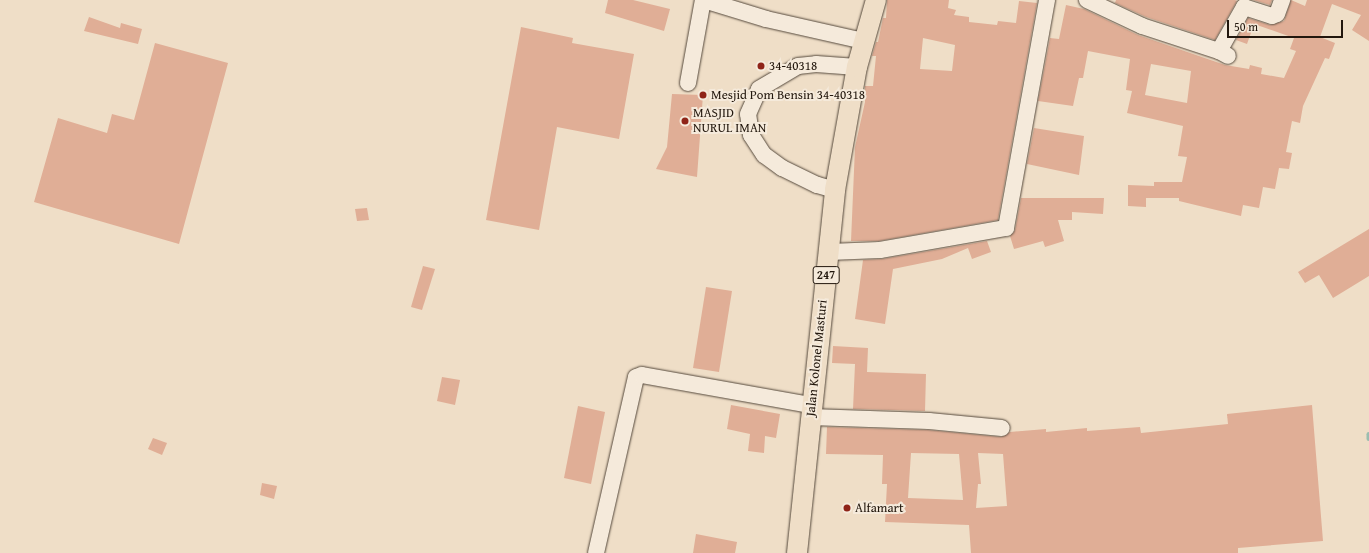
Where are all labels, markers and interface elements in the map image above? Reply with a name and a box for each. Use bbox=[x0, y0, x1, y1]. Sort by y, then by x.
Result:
scale bar bbox=[1229, 12, 1345, 38]
text: 50 m bbox=[1234, 18, 1258, 35]
place label: 34-40318 bbox=[769, 58, 817, 74]
marker: 34-40318 bbox=[756, 61, 766, 71]
place label: Mesjid Pom Bensin 34-40318 bbox=[711, 87, 865, 103]
marker: Mesjid Pom Bensin 34-40318 bbox=[698, 90, 708, 100]
place label: MASJID NURUL IMAN bbox=[693, 106, 766, 137]
marker: MASJID NURUL IMAN bbox=[680, 116, 690, 126]
road number: 247 bbox=[812, 265, 840, 285]
street label: Jalan Kolonel Masturi bbox=[803, 299, 831, 417]
place label: Alfamart bbox=[855, 500, 904, 516]
marker: Alfamart bbox=[842, 503, 852, 513]

